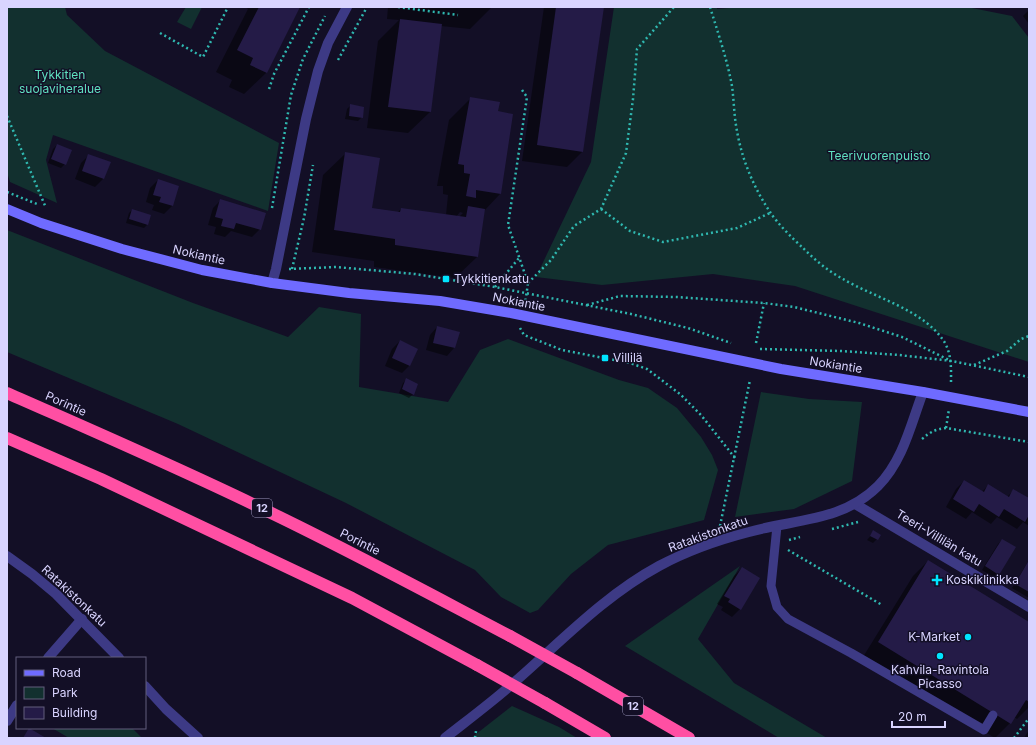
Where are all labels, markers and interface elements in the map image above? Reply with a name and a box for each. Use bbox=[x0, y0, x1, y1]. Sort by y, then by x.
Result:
park label: Tykkitien suojaviheralue bbox=[19, 67, 101, 96]
park label: Teerivuorenpuisto bbox=[828, 148, 930, 163]
street label: Nokiantie bbox=[171, 241, 227, 268]
place label: Tykkitienkatu bbox=[454, 271, 529, 286]
marker: Tykkitienkatu bbox=[441, 274, 451, 284]
street label: Nokiantie bbox=[491, 289, 547, 314]
place label: Villilä bbox=[613, 350, 643, 365]
marker: Villilä bbox=[600, 353, 610, 363]
street label: Nokiantie bbox=[809, 353, 864, 376]
street label: Porintie bbox=[43, 388, 89, 419]
road number: 12 bbox=[252, 499, 272, 517]
street label: Teeri-Villilän katu bbox=[894, 506, 985, 569]
street label: Ratakistonkatu bbox=[666, 512, 750, 555]
street label: Porintie bbox=[338, 525, 383, 558]
street label: Ratakistonkatu bbox=[39, 562, 110, 630]
place label: Koskiklinikka bbox=[946, 572, 1019, 587]
marker: Koskiklinikka bbox=[931, 574, 943, 586]
place label: K-Market bbox=[908, 629, 960, 644]
marker: K-Market bbox=[963, 632, 973, 642]
marker: Kahvila-Ravintola Picasso bbox=[935, 651, 945, 661]
legend bbox=[16, 657, 146, 729]
place label: Kahvila-Ravintola Picasso bbox=[891, 662, 989, 691]
text: Road bbox=[52, 665, 81, 680]
text: Park bbox=[52, 685, 78, 700]
road number: 12 bbox=[623, 697, 643, 715]
scale bar bbox=[892, 703, 945, 729]
text: Building bbox=[52, 705, 97, 720]
text: 20 m bbox=[898, 709, 927, 724]

